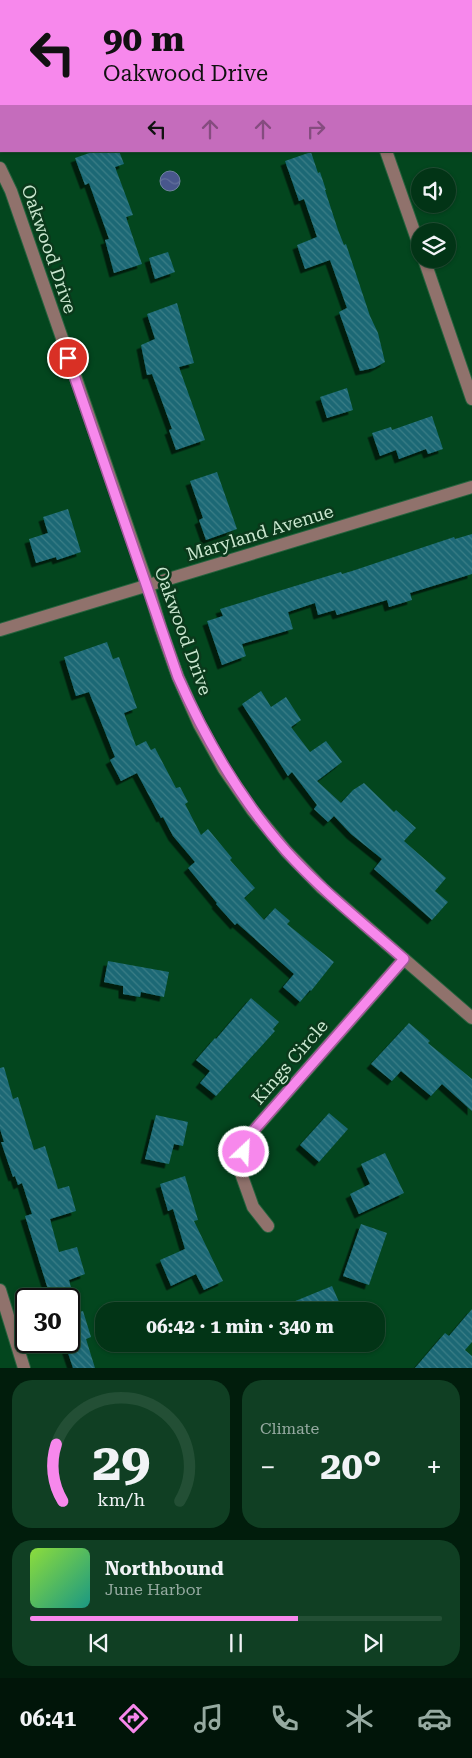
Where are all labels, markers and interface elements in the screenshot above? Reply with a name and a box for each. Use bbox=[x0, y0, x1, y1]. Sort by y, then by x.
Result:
text: 90 m bbox=[103, 19, 185, 60]
icon: left bbox=[20, 20, 85, 85]
text: Oakwood Drive bbox=[103, 61, 268, 86]
icon: left bbox=[143, 115, 171, 143]
icon: ahead bbox=[196, 115, 224, 143]
icon: ahead bbox=[249, 115, 277, 143]
icon: right bbox=[302, 115, 330, 143]
map controls bbox=[411, 168, 456, 268]
button: sound bbox=[411, 168, 456, 213]
street label: Oakwood Drive bbox=[18, 182, 81, 316]
button: layers bbox=[411, 223, 456, 268]
pin bbox=[47, 337, 89, 379]
icon: arrive bbox=[54, 344, 82, 372]
street label: Maryland Avenue bbox=[184, 500, 336, 565]
street label: Oakwood Drive bbox=[151, 564, 216, 698]
street label: Kings Circle bbox=[247, 1015, 332, 1108]
position arrow bbox=[217, 1125, 269, 1177]
speed limit sign: 30 bbox=[15, 1288, 80, 1353]
text: 06:42 · 1 min · 340 m bbox=[146, 1315, 334, 1338]
text: Climate bbox=[260, 1419, 319, 1438]
text: 29 bbox=[92, 1432, 150, 1493]
text: 20° bbox=[320, 1444, 382, 1488]
text: − bbox=[260, 1451, 276, 1484]
text: + bbox=[426, 1451, 442, 1484]
text: km/h bbox=[97, 1489, 145, 1510]
text: Northbound bbox=[105, 1557, 224, 1580]
text: June Harbor bbox=[105, 1580, 202, 1599]
icon: previous bbox=[85, 1629, 113, 1657]
icon: pause bbox=[222, 1629, 250, 1657]
icon: next bbox=[359, 1629, 387, 1657]
icon: directions bbox=[116, 1701, 151, 1736]
icon: music bbox=[191, 1701, 226, 1736]
icon: phone bbox=[267, 1701, 302, 1736]
icon: climate bbox=[342, 1701, 377, 1736]
icon: car bbox=[417, 1701, 452, 1736]
text: 06:41 bbox=[20, 1706, 76, 1731]

